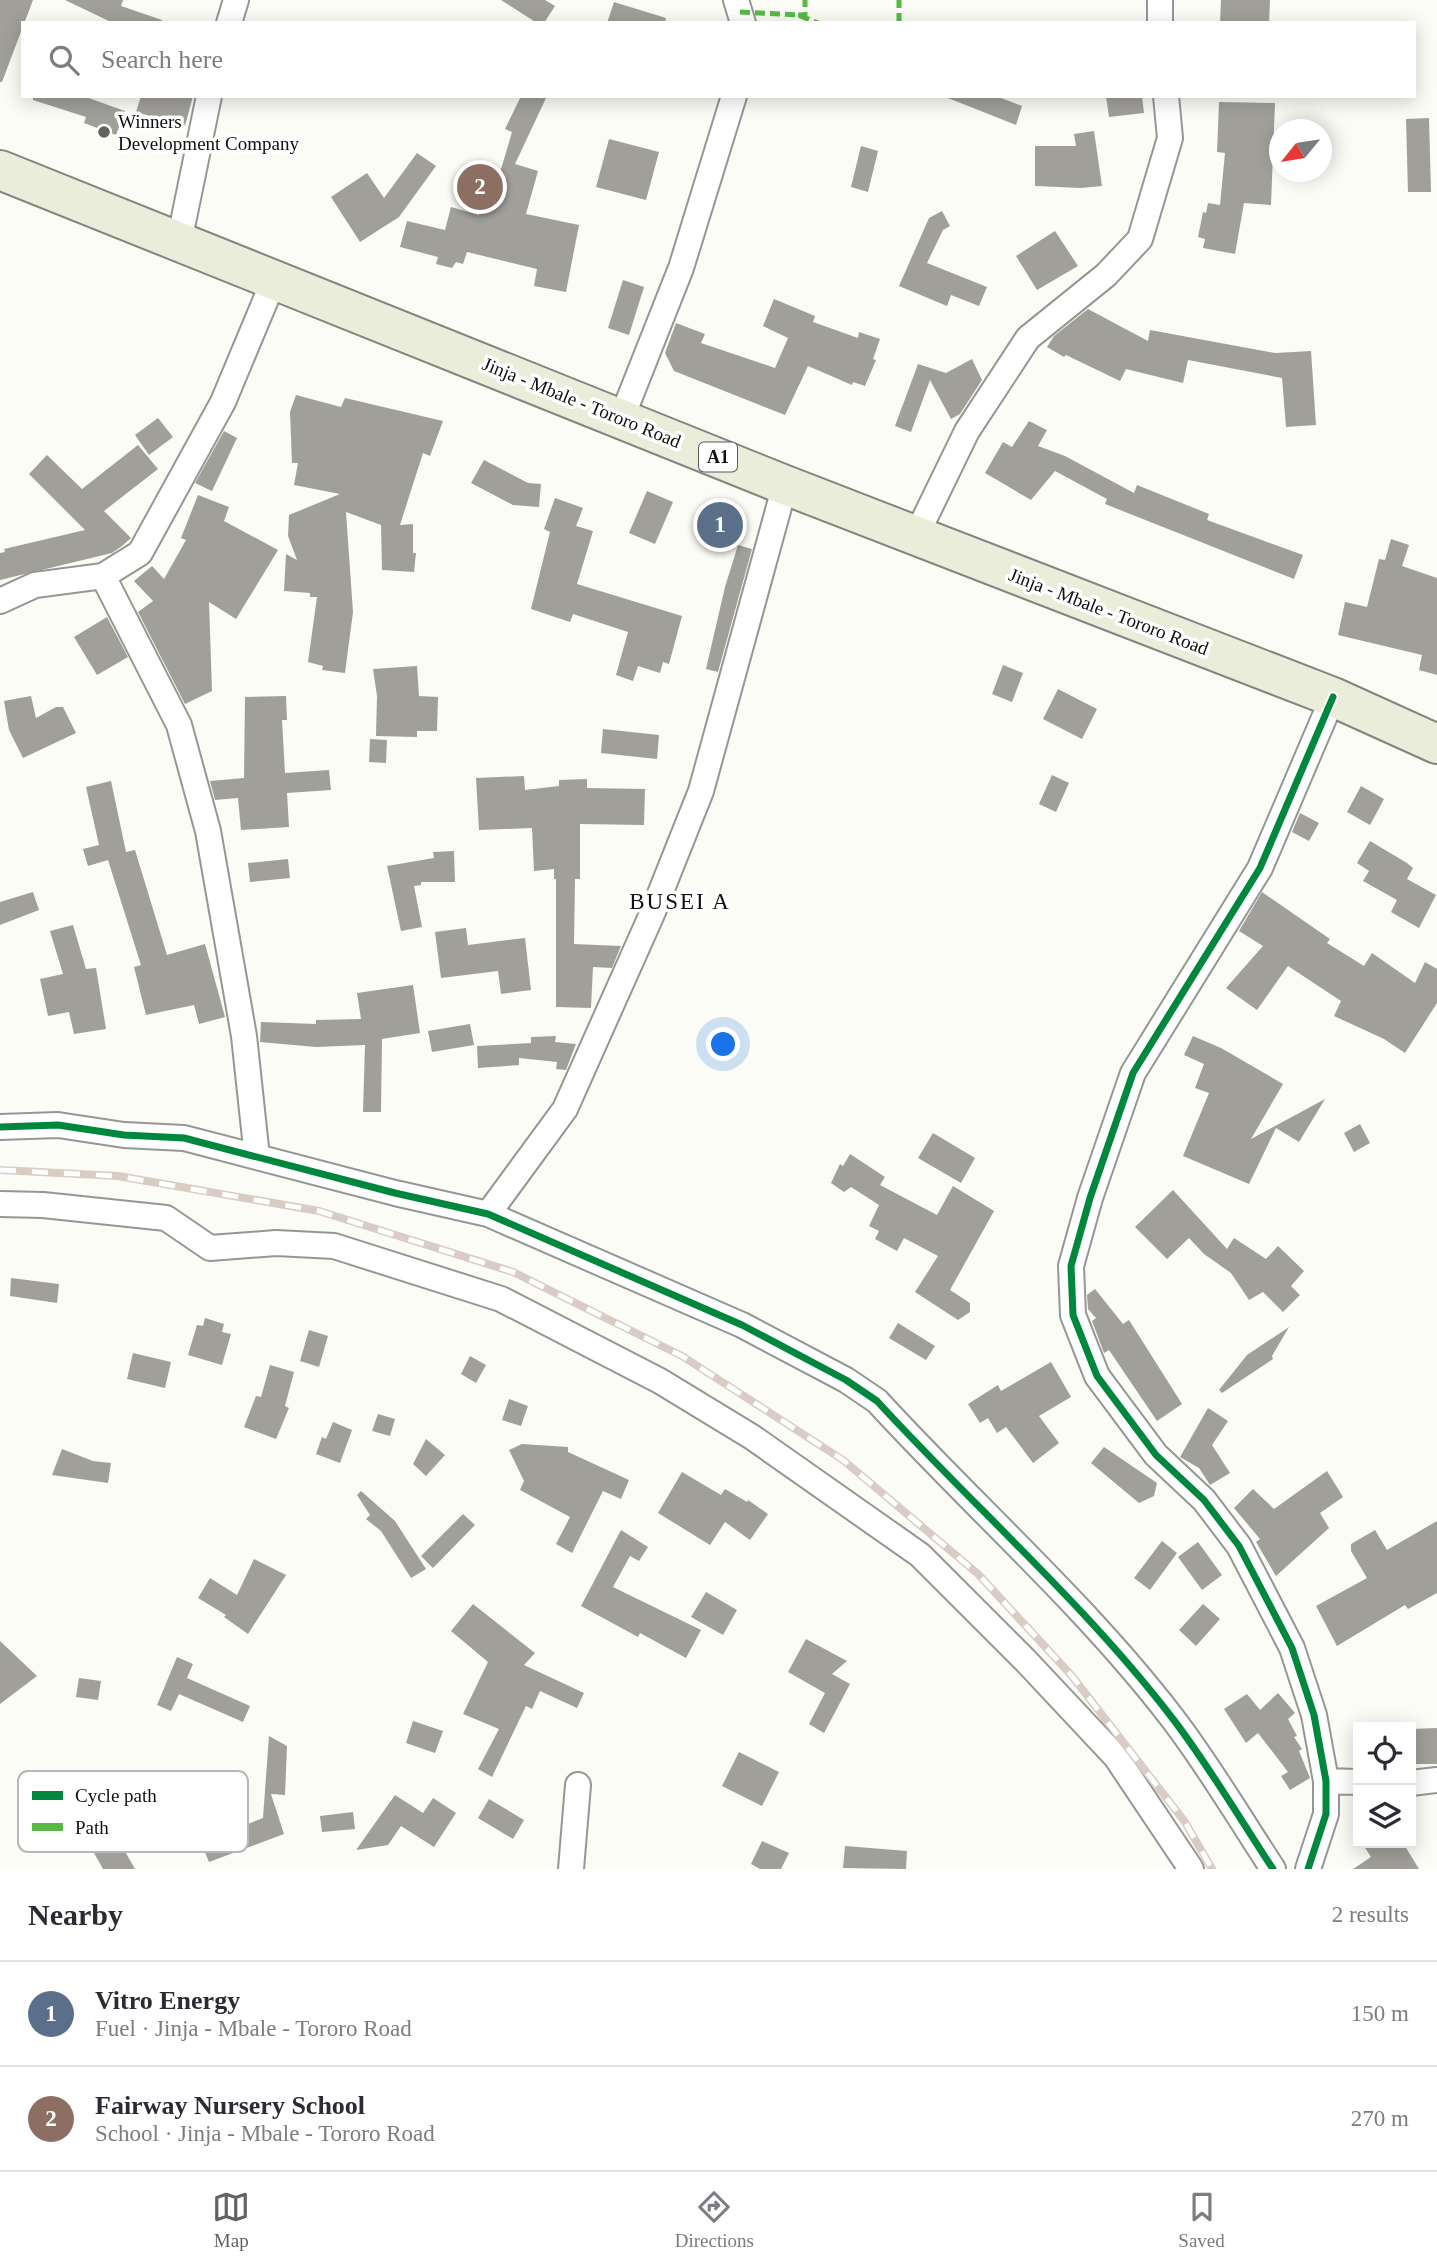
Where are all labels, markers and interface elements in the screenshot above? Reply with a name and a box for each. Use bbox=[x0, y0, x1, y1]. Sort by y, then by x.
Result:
search box bbox=[21, 21, 1416, 98]
icon: search bbox=[45, 41, 83, 79]
text: Search here bbox=[101, 45, 223, 74]
place label: Winners Development Company bbox=[118, 111, 299, 154]
north arrow bbox=[1269, 119, 1332, 182]
marker: Winners Development Company bbox=[96, 124, 112, 140]
pin: 2 bbox=[457, 161, 503, 213]
street label: Jinja - Mbale - Tororo Road bbox=[480, 353, 684, 452]
road number: A1 bbox=[699, 443, 737, 472]
pin: 1 bbox=[697, 499, 743, 551]
street label: Jinja - Mbale - Tororo Road bbox=[1006, 564, 1212, 659]
district label: BUSEI A bbox=[629, 889, 731, 914]
your location bbox=[706, 1027, 740, 1061]
map controls bbox=[1353, 1722, 1416, 1848]
button: locate bbox=[1353, 1722, 1416, 1785]
legend bbox=[18, 1771, 248, 1852]
text: Cycle path bbox=[75, 1785, 157, 1806]
button: layers bbox=[1353, 1785, 1416, 1848]
text: Path bbox=[75, 1817, 109, 1838]
text: Nearby bbox=[28, 1898, 123, 1931]
text: 2 results bbox=[1332, 1902, 1409, 1927]
text: Vitro Energy bbox=[95, 1986, 240, 2015]
text: 1 bbox=[45, 2001, 57, 2026]
text: 150 m bbox=[1351, 2001, 1409, 2026]
text: Fuel · Jinja - Mbale - Tororo Road bbox=[95, 2016, 412, 2041]
text: Fairway Nursery School bbox=[95, 2091, 365, 2120]
text: 2 bbox=[45, 2106, 57, 2131]
text: 270 m bbox=[1351, 2106, 1409, 2131]
text: School · Jinja - Mbale - Tororo Road bbox=[95, 2121, 435, 2146]
tab: Map bbox=[212, 2188, 250, 2252]
tab: Directions bbox=[675, 2188, 754, 2252]
tab: Saved bbox=[1178, 2188, 1225, 2252]

